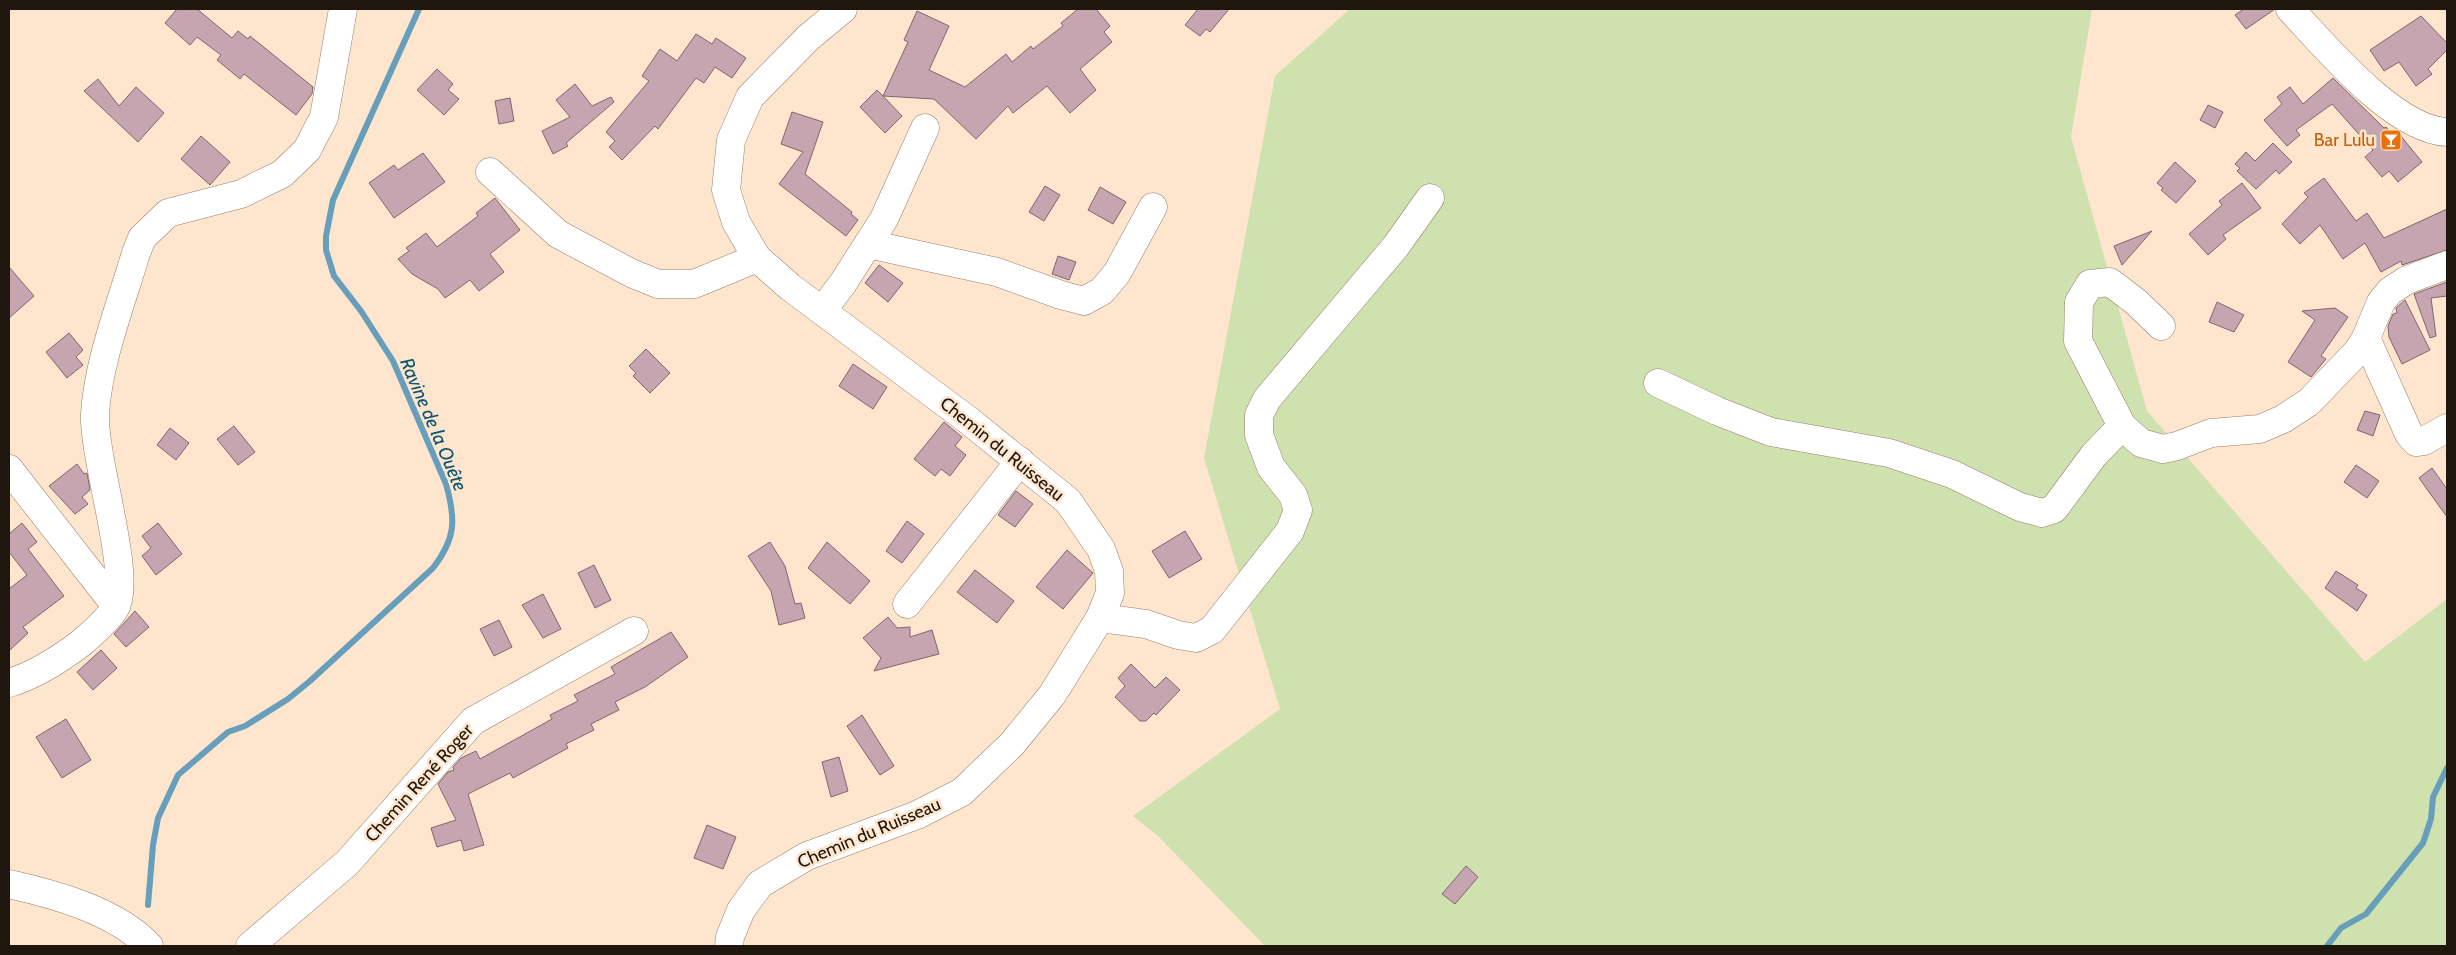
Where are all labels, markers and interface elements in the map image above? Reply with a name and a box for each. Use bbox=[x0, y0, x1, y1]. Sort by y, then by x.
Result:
bar icon: Bar Lulu bbox=[2379, 128, 2403, 152]
place label: Bar Lulu bbox=[2314, 129, 2375, 151]
water label: Ravine de la Ouête bbox=[395, 354, 472, 495]
street label: Chemin du Ruisseau bbox=[935, 392, 1069, 506]
street label: Chemin René Roger bbox=[360, 719, 478, 847]
street label: Chemin du Ruisseau bbox=[794, 793, 944, 873]

